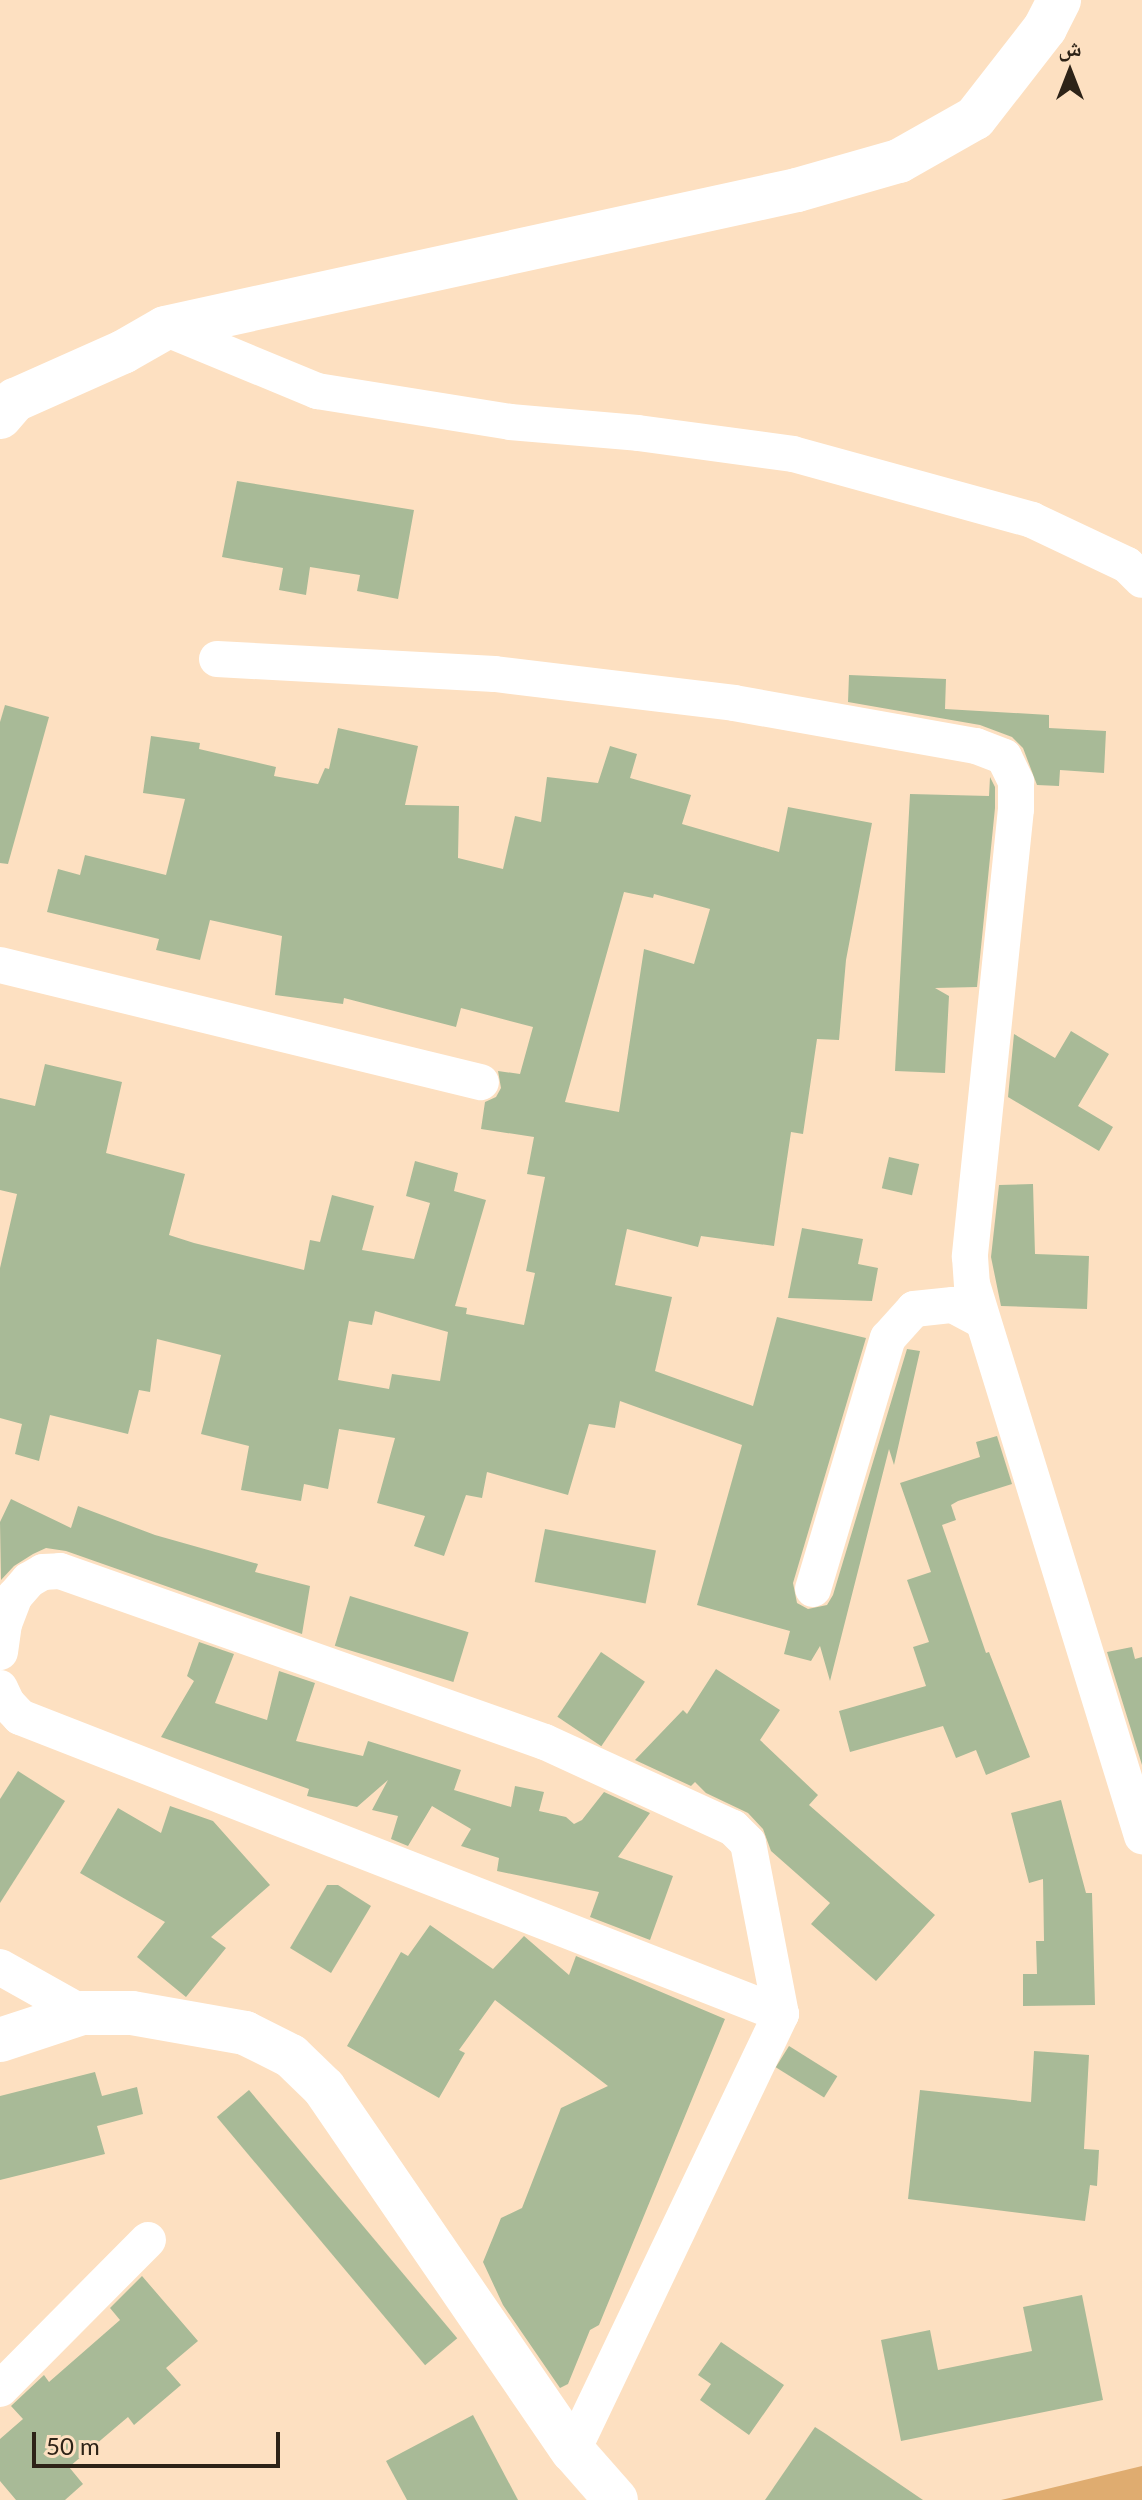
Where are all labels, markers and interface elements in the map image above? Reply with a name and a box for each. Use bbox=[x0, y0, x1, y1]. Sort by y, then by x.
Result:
north arrow bbox=[1030, 32, 1110, 112]
text: ش bbox=[1058, 34, 1082, 61]
scale bar bbox=[36, 2416, 284, 2466]
text: 50 m bbox=[46, 2431, 100, 2460]

